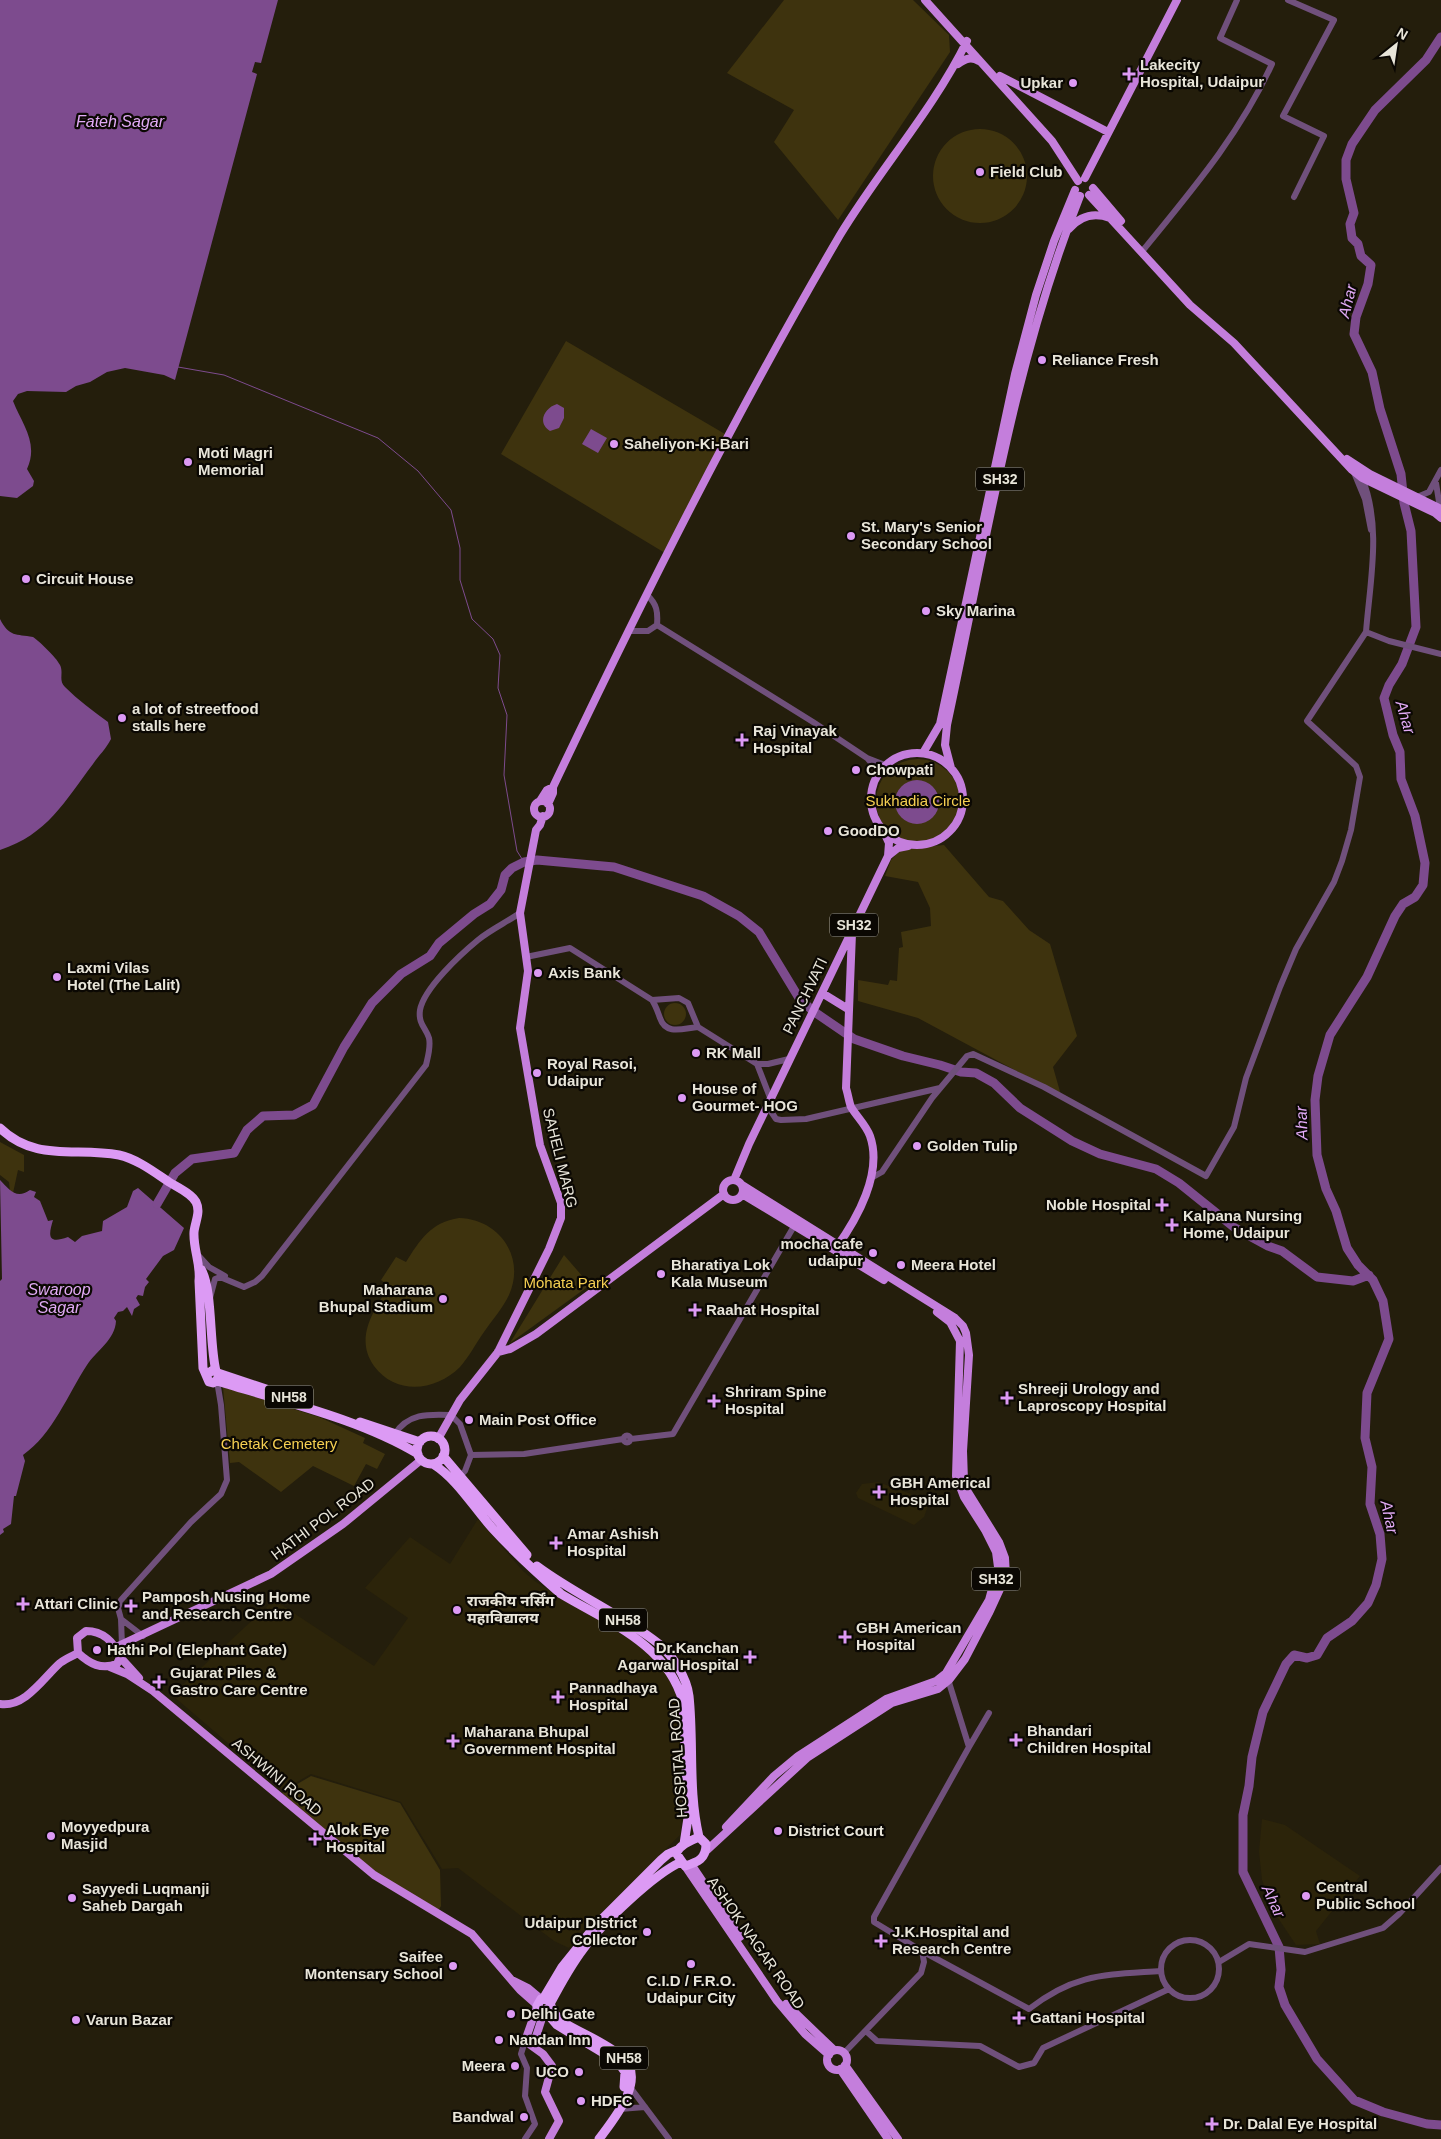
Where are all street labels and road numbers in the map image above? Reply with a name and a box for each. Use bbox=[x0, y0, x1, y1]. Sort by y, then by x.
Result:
road number: SH32 bbox=[976, 468, 1024, 490]
road number: SH32 bbox=[830, 914, 878, 936]
street label: PANCHVATI bbox=[779, 955, 830, 1037]
street label: SAHELI MARG bbox=[540, 1106, 581, 1210]
road number: NH58 bbox=[265, 1385, 313, 1408]
street label: HATHI POL ROAD bbox=[268, 1474, 378, 1563]
road number: SH32 bbox=[972, 1568, 1020, 1590]
road number: NH58 bbox=[599, 1608, 647, 1632]
street label: HOSPITAL ROAD bbox=[665, 1697, 690, 1818]
street label: ASHWINI ROAD bbox=[229, 1734, 326, 1819]
street label: ASHOK NAGAR ROAD bbox=[704, 1873, 809, 2012]
road number: NH58 bbox=[600, 2046, 648, 2070]

